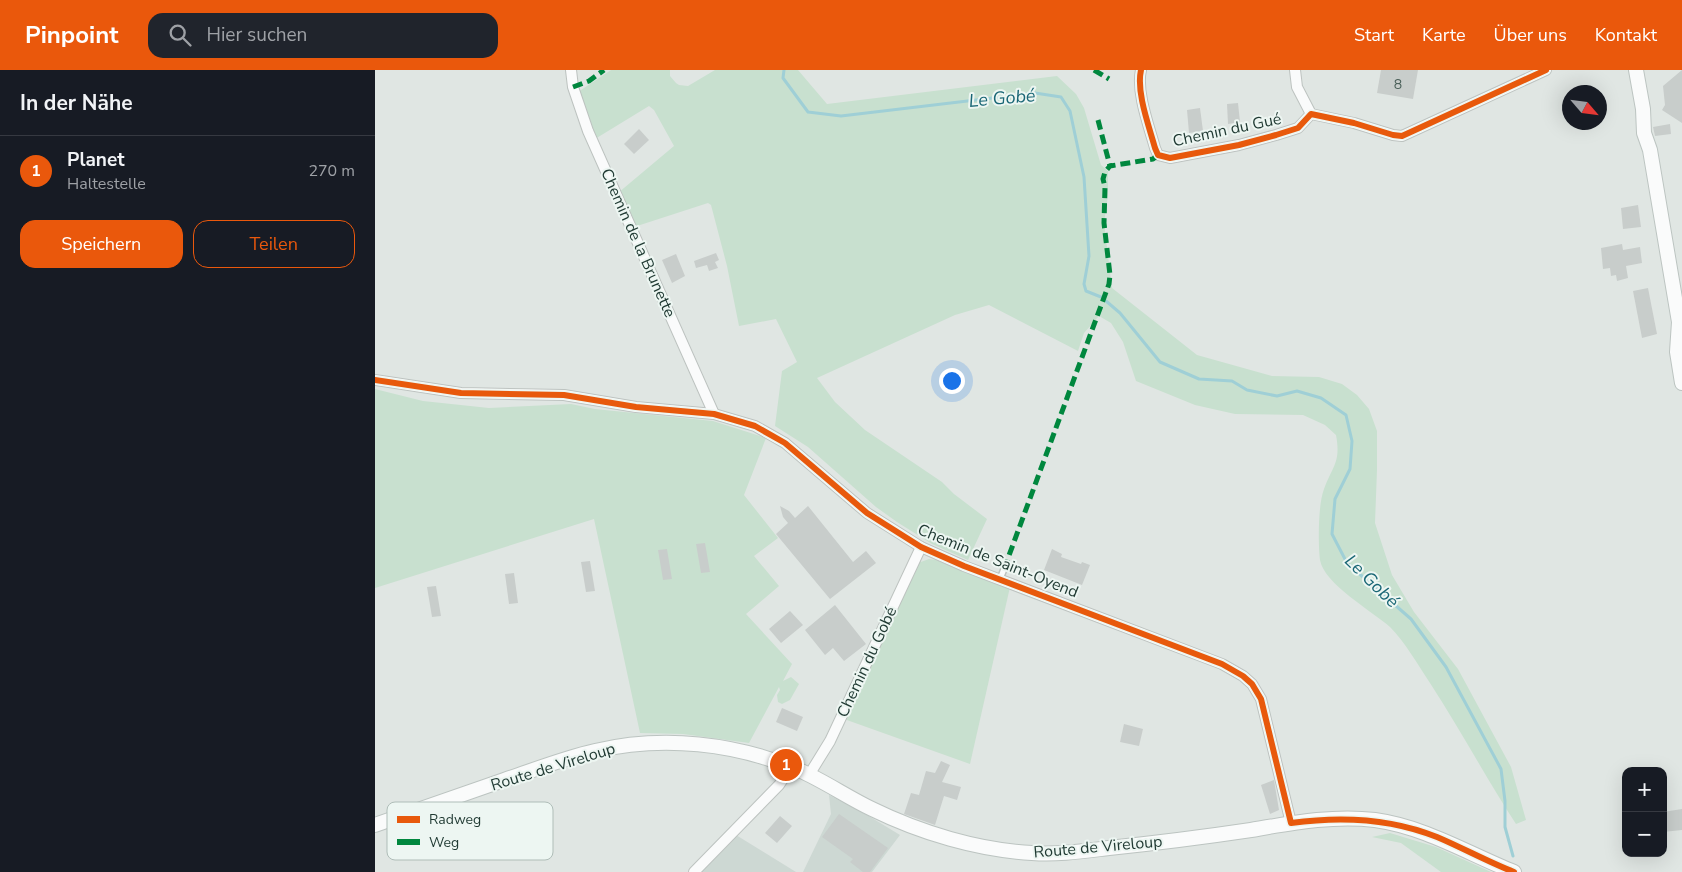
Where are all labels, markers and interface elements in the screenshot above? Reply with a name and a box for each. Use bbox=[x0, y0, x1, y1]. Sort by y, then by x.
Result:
search box bbox=[148, 13, 498, 58]
text: Pinpoint bbox=[25, 19, 118, 51]
icon: search bbox=[166, 21, 194, 49]
text: Hier suchen bbox=[206, 22, 307, 48]
text: Start bbox=[1354, 23, 1394, 47]
text: Karte bbox=[1422, 23, 1466, 47]
text: Über uns bbox=[1494, 23, 1567, 47]
text: Kontakt bbox=[1595, 23, 1657, 47]
house number: 8 bbox=[1394, 75, 1402, 94]
water label: Le Gobé bbox=[968, 83, 1037, 113]
north arrow bbox=[1562, 85, 1607, 130]
text: In der Nähe bbox=[20, 89, 133, 117]
street label: Chemin du Gué bbox=[1171, 108, 1283, 152]
text: Planet bbox=[67, 147, 125, 173]
text: 1 bbox=[31, 160, 41, 182]
text: 270 m bbox=[308, 160, 355, 182]
street label: Chemin de la Brunette bbox=[595, 165, 681, 321]
text: Haltestelle bbox=[67, 173, 146, 195]
button: Speichern bbox=[20, 220, 183, 268]
button: Teilen bbox=[193, 220, 355, 268]
your location bbox=[939, 368, 965, 394]
street label: Chemin de Saint-Oyend bbox=[914, 519, 1082, 603]
water label: Le Gobé bbox=[1340, 549, 1405, 613]
street label: Chemin du Gobé bbox=[832, 603, 902, 721]
street label: Route de Vireloup bbox=[488, 738, 618, 796]
pin: 1 bbox=[770, 746, 802, 784]
map controls bbox=[1622, 767, 1667, 857]
button: + bbox=[1622, 767, 1667, 812]
legend bbox=[387, 802, 553, 860]
text: Radweg bbox=[429, 810, 481, 829]
button: − bbox=[1622, 812, 1667, 857]
street label: Route de Vireloup bbox=[1033, 830, 1163, 864]
text: Weg bbox=[429, 833, 459, 852]

